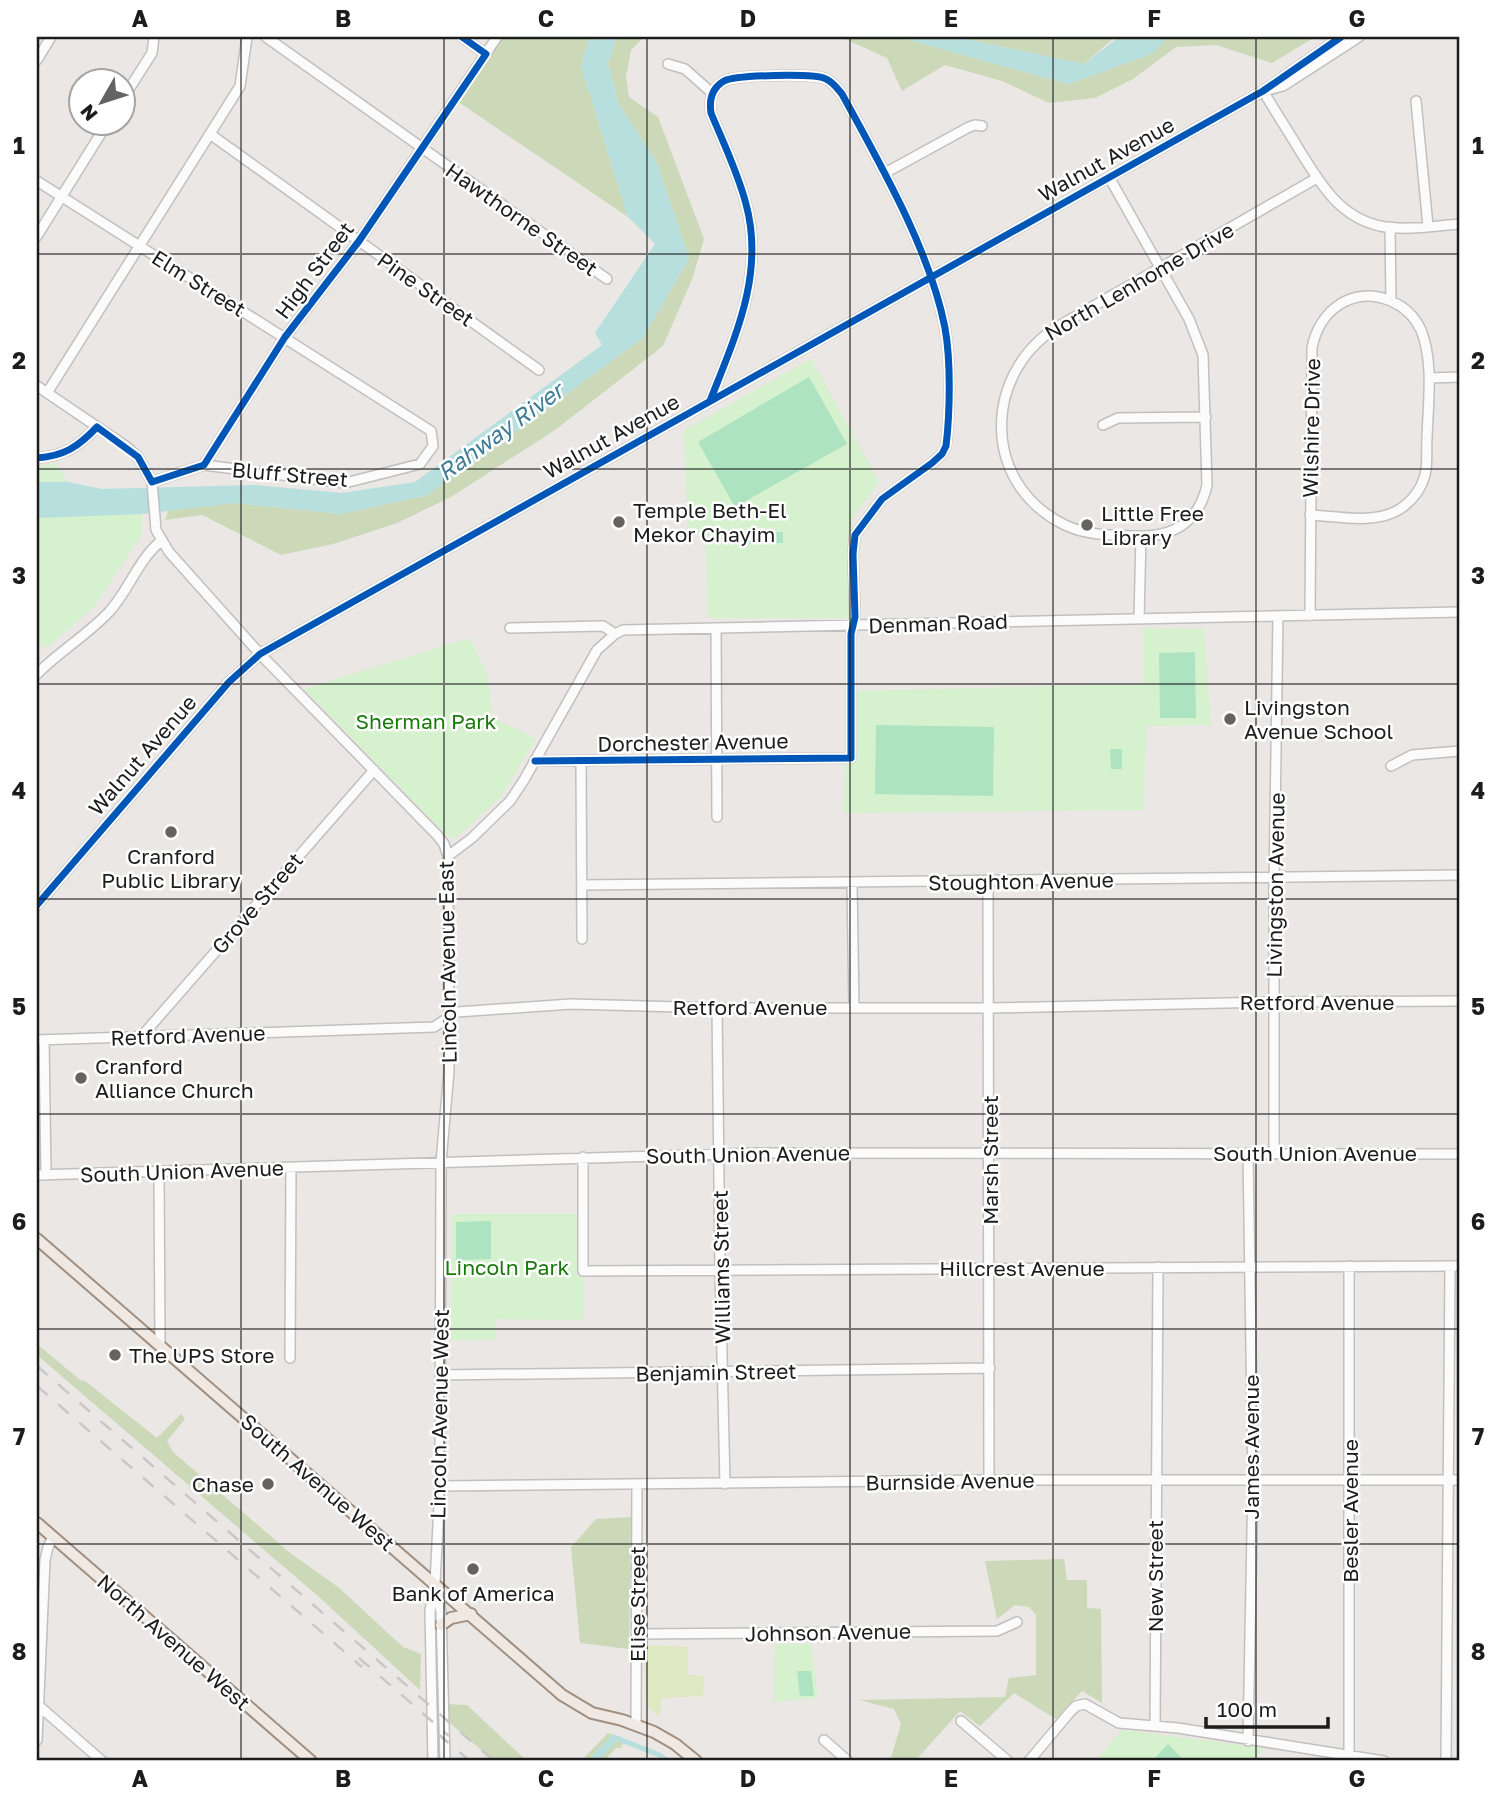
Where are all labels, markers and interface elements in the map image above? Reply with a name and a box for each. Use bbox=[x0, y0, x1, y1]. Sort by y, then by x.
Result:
text: A bbox=[132, 4, 149, 32]
text: B bbox=[335, 4, 351, 32]
text: C bbox=[538, 4, 554, 32]
text: D bbox=[740, 4, 756, 32]
text: E bbox=[944, 4, 958, 32]
text: F bbox=[1147, 4, 1161, 32]
text: G bbox=[1349, 4, 1365, 32]
north arrow bbox=[66, 66, 136, 136]
text: N bbox=[75, 100, 102, 126]
street label: Walnut Avenue bbox=[1034, 111, 1178, 207]
text: 1 bbox=[13, 131, 25, 159]
text: 1 bbox=[1472, 131, 1484, 159]
street label: Hawthorne Street bbox=[441, 157, 603, 281]
street label: High Street bbox=[269, 216, 359, 324]
street label: North Lenhome Drive bbox=[1040, 216, 1238, 346]
street label: Elm Street bbox=[147, 244, 251, 322]
street label: Pine Street bbox=[373, 246, 479, 332]
text: 2 bbox=[12, 346, 26, 374]
text: 2 bbox=[1471, 346, 1485, 374]
street label: Wilshire Drive bbox=[1297, 358, 1325, 498]
water label: Rahway River bbox=[432, 374, 571, 486]
street label: Walnut Avenue bbox=[539, 388, 683, 484]
street label: Bluff Street bbox=[231, 456, 349, 492]
place label: Temple Beth-El Mekor Chayim bbox=[633, 497, 787, 547]
place label: Little Free Library bbox=[1101, 500, 1204, 550]
marker: Temple Beth-El Mekor Chayim bbox=[611, 514, 627, 530]
marker: Little Free Library bbox=[1079, 517, 1095, 533]
text: 3 bbox=[12, 561, 26, 589]
text: 3 bbox=[1471, 561, 1485, 589]
street label: Denman Road bbox=[868, 608, 1008, 638]
street label: Walnut Avenue bbox=[83, 689, 201, 821]
place label: Livingston Avenue School bbox=[1244, 694, 1393, 744]
park label: Sherman Park bbox=[356, 708, 497, 734]
marker: Livingston Avenue School bbox=[1222, 711, 1238, 727]
street label: Dorchester Avenue bbox=[597, 727, 789, 757]
text: 4 bbox=[12, 776, 26, 804]
text: 4 bbox=[1471, 776, 1485, 804]
street label: Livingston Avenue bbox=[1260, 792, 1290, 978]
marker: Cranford Public Library bbox=[163, 824, 179, 840]
place label: Cranford Public Library bbox=[101, 843, 241, 893]
street label: Grove Street bbox=[206, 847, 308, 959]
street label: Lincoln Avenue East bbox=[432, 860, 462, 1064]
street label: Stoughton Avenue bbox=[928, 866, 1114, 896]
street label: Retford Avenue bbox=[1240, 989, 1394, 1015]
text: 5 bbox=[12, 992, 26, 1020]
text: 5 bbox=[1471, 992, 1485, 1020]
street label: Retford Avenue bbox=[673, 994, 827, 1020]
street label: Retford Avenue bbox=[110, 1019, 266, 1051]
place label: Cranford Alliance Church bbox=[95, 1053, 254, 1103]
marker: Cranford Alliance Church bbox=[73, 1070, 89, 1086]
street label: Marsh Street bbox=[977, 1095, 1003, 1225]
street label: South Union Avenue bbox=[646, 1139, 850, 1169]
street label: South Union Avenue bbox=[1213, 1140, 1417, 1166]
street label: South Union Avenue bbox=[80, 1154, 284, 1188]
street label: Williams Street bbox=[707, 1190, 735, 1344]
text: 6 bbox=[12, 1207, 26, 1235]
text: 6 bbox=[1471, 1207, 1485, 1235]
park label: Lincoln Park bbox=[445, 1254, 570, 1280]
street label: Hillcrest Avenue bbox=[939, 1255, 1105, 1281]
street label: Lincoln Avenue West bbox=[424, 1309, 454, 1519]
place label: The UPS Store bbox=[129, 1342, 274, 1368]
marker: The UPS Store bbox=[107, 1347, 123, 1363]
street label: Benjamin Street bbox=[635, 1358, 797, 1386]
street label: James Avenue bbox=[1238, 1375, 1264, 1519]
street label: South Avenue West bbox=[236, 1408, 400, 1556]
text: 7 bbox=[13, 1422, 25, 1450]
text: 7 bbox=[1472, 1422, 1484, 1450]
street label: Besler Avenue bbox=[1337, 1439, 1363, 1583]
street label: Burnside Avenue bbox=[865, 1467, 1035, 1495]
place label: Chase bbox=[192, 1471, 254, 1497]
marker: Chase bbox=[260, 1476, 276, 1492]
street label: New Street bbox=[1142, 1520, 1168, 1632]
street label: Elise Street bbox=[624, 1546, 650, 1662]
marker: Bank of America bbox=[465, 1561, 481, 1577]
street label: North Avenue West bbox=[92, 1568, 256, 1716]
place label: Bank of America bbox=[391, 1580, 555, 1606]
street label: Johnson Avenue bbox=[745, 1618, 911, 1646]
text: 8 bbox=[12, 1637, 26, 1665]
text: 8 bbox=[1471, 1637, 1485, 1665]
scale bar bbox=[1206, 1686, 1329, 1730]
text: 100 m bbox=[1217, 1696, 1277, 1722]
text: A bbox=[132, 1764, 149, 1792]
text: B bbox=[335, 1764, 351, 1792]
text: C bbox=[538, 1764, 554, 1792]
text: D bbox=[740, 1764, 756, 1792]
text: E bbox=[944, 1764, 958, 1792]
text: F bbox=[1147, 1764, 1161, 1792]
text: G bbox=[1349, 1764, 1365, 1792]

